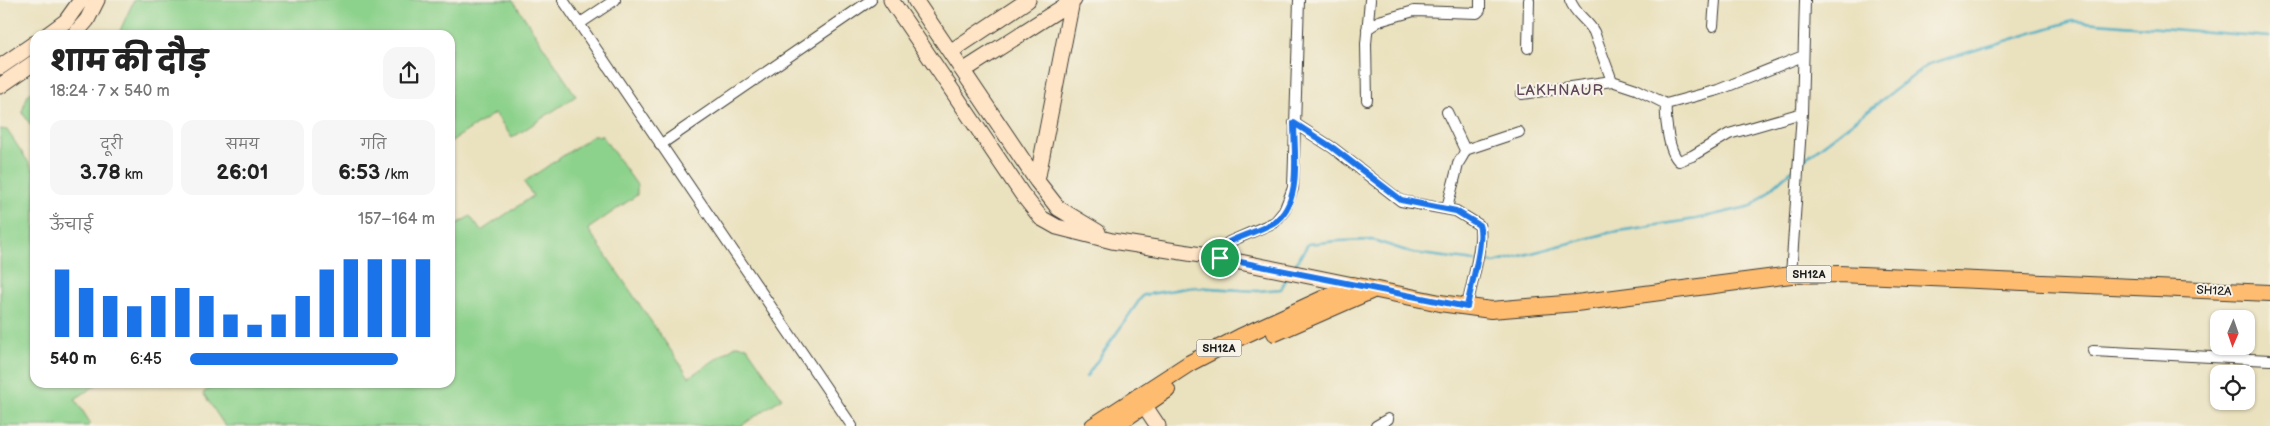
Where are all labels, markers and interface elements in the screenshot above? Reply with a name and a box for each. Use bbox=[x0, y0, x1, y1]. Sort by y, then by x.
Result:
text: शाम की दौड़ bbox=[50, 46, 207, 79]
button: share bbox=[383, 47, 435, 99]
district label: LAKHNAUR bbox=[1516, 81, 1604, 100]
text: 18:24 · 7 × 540 m bbox=[50, 82, 170, 101]
text: दूरी bbox=[100, 136, 123, 153]
text: समय bbox=[226, 136, 259, 153]
text: गति bbox=[361, 136, 386, 153]
text: 3.78 bbox=[80, 160, 121, 185]
text: 26:01 bbox=[216, 160, 269, 185]
text: 6:53 bbox=[338, 160, 380, 185]
text: km bbox=[121, 166, 143, 183]
text: /km bbox=[380, 166, 409, 183]
text: 157–164 m bbox=[358, 210, 435, 229]
text: ऊँचाई bbox=[50, 216, 93, 235]
pin bbox=[1199, 237, 1241, 279]
icon: arrive bbox=[1206, 244, 1234, 272]
road number: SH12A bbox=[1786, 266, 1832, 282]
street label: SH12A bbox=[2196, 283, 2233, 299]
north arrow bbox=[2210, 310, 2255, 355]
map controls bbox=[2210, 310, 2255, 410]
road number: SH12A bbox=[1196, 339, 1242, 356]
text: 540 m bbox=[50, 350, 97, 369]
text: 6:45 bbox=[130, 350, 162, 369]
button: locate bbox=[2210, 365, 2255, 410]

